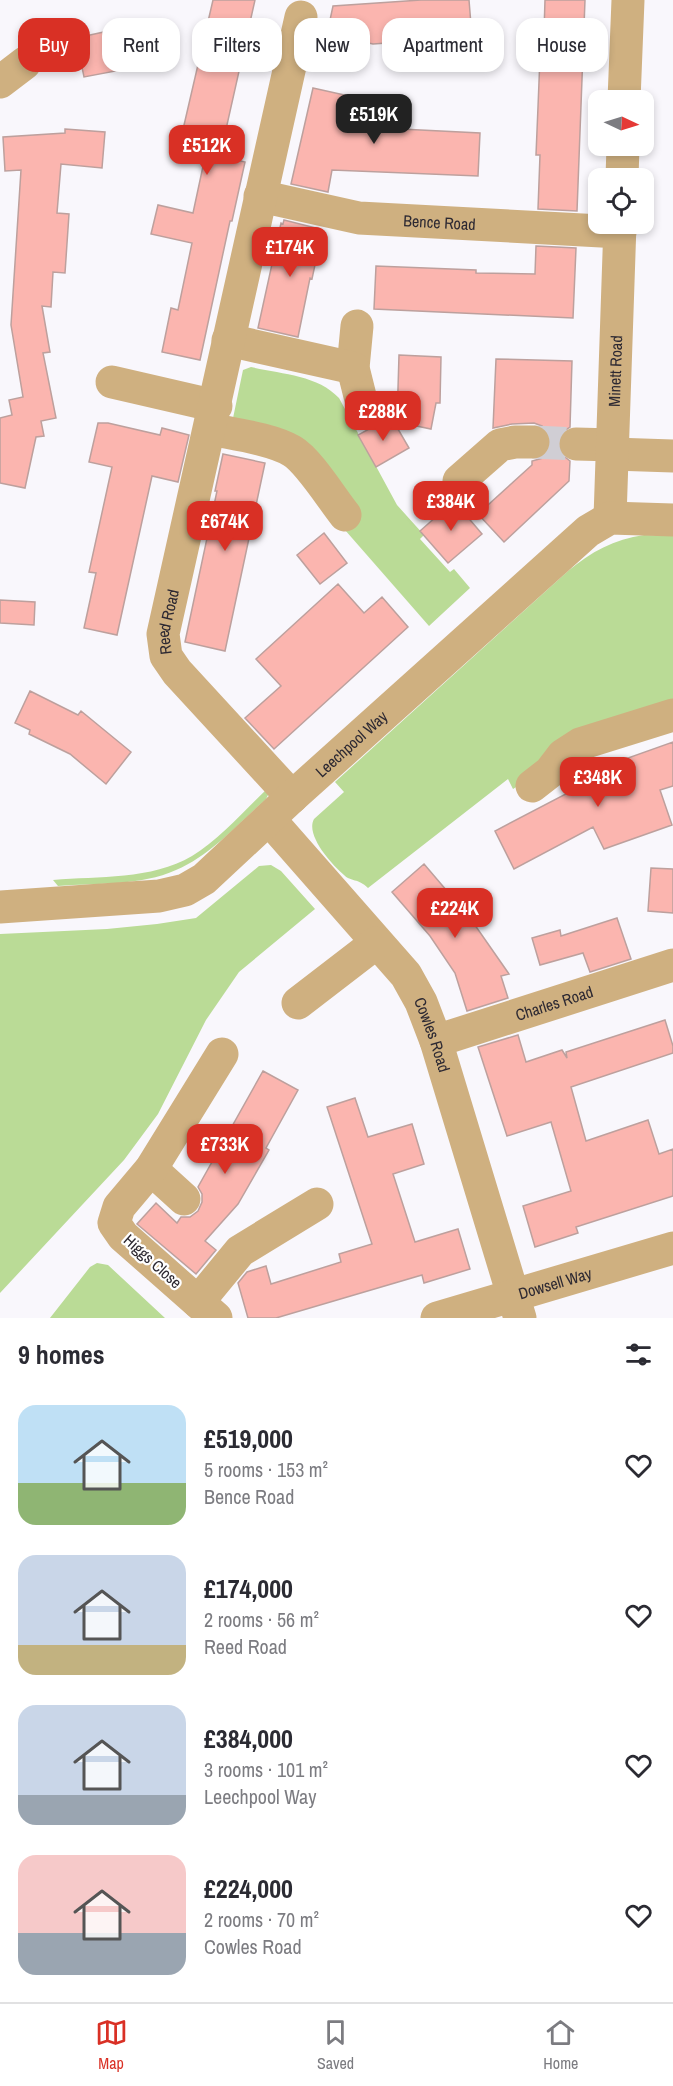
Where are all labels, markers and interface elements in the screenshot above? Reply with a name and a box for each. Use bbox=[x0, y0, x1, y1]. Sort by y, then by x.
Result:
chip: Buy bbox=[18, 18, 90, 72]
chip: Rent bbox=[102, 18, 180, 72]
chip: Filters bbox=[192, 18, 282, 72]
chip: New bbox=[294, 18, 370, 72]
chip: Apartment bbox=[382, 18, 504, 72]
chip: House bbox=[516, 18, 608, 72]
north arrow bbox=[588, 90, 654, 156]
map controls bbox=[588, 90, 654, 234]
pin: £519K bbox=[332, 94, 416, 145]
text: £519K bbox=[350, 100, 398, 127]
pin: £512K bbox=[165, 125, 249, 176]
text: £512K bbox=[183, 131, 231, 158]
button: locate bbox=[588, 168, 654, 234]
street label: Bence Road bbox=[403, 209, 476, 235]
pin: £174K bbox=[248, 227, 332, 278]
text: £174K bbox=[266, 233, 314, 260]
street label: Minett Road bbox=[603, 335, 627, 407]
pin: £288K bbox=[341, 391, 425, 442]
text: £288K bbox=[359, 397, 407, 424]
pin: £384K bbox=[409, 481, 493, 532]
text: £384K bbox=[427, 487, 475, 514]
pin: £674K bbox=[183, 501, 267, 552]
text: £674K bbox=[201, 507, 249, 534]
street label: Reed Road bbox=[152, 587, 184, 656]
street label: Leechpool Way bbox=[310, 705, 392, 782]
pin: £348K bbox=[556, 757, 640, 808]
text: £348K bbox=[574, 763, 622, 790]
pin: £224K bbox=[413, 888, 497, 939]
text: £224K bbox=[431, 894, 479, 921]
street label: Charles Road bbox=[513, 980, 596, 1026]
street label: Cowles Road bbox=[409, 994, 456, 1075]
pin: £733K bbox=[183, 1124, 267, 1175]
text: £733K bbox=[201, 1130, 249, 1157]
street label: Higgs Close bbox=[119, 1229, 187, 1293]
street label: Dowsell Way bbox=[516, 1262, 595, 1304]
text: 9 homes bbox=[18, 1337, 105, 1372]
icon: filters bbox=[622, 1338, 655, 1371]
text: £519,000 bbox=[204, 1421, 293, 1456]
icon: home bbox=[66, 1429, 138, 1501]
icon: heart bbox=[622, 1449, 655, 1482]
text: 5 rooms · 153 m² bbox=[204, 1456, 328, 1483]
text: Bence Road bbox=[204, 1483, 294, 1510]
text: £174,000 bbox=[204, 1571, 293, 1606]
icon: home bbox=[66, 1579, 138, 1651]
icon: heart bbox=[622, 1599, 655, 1632]
text: 2 rooms · 56 m² bbox=[204, 1606, 319, 1633]
text: Reed Road bbox=[204, 1633, 287, 1660]
text: £384,000 bbox=[204, 1721, 293, 1756]
icon: home bbox=[66, 1729, 138, 1801]
icon: heart bbox=[622, 1749, 655, 1782]
text: 3 rooms · 101 m² bbox=[204, 1756, 328, 1783]
text: Leechpool Way bbox=[204, 1783, 316, 1810]
text: £224,000 bbox=[204, 1871, 293, 1906]
icon: home bbox=[66, 1879, 138, 1951]
icon: heart bbox=[622, 1899, 655, 1932]
text: 2 rooms · 70 m² bbox=[204, 1906, 319, 1933]
text: Cowles Road bbox=[204, 1933, 302, 1960]
tab: Map bbox=[95, 2016, 128, 2074]
tab: Saved bbox=[317, 2016, 354, 2074]
tab: Home bbox=[543, 2016, 578, 2074]

